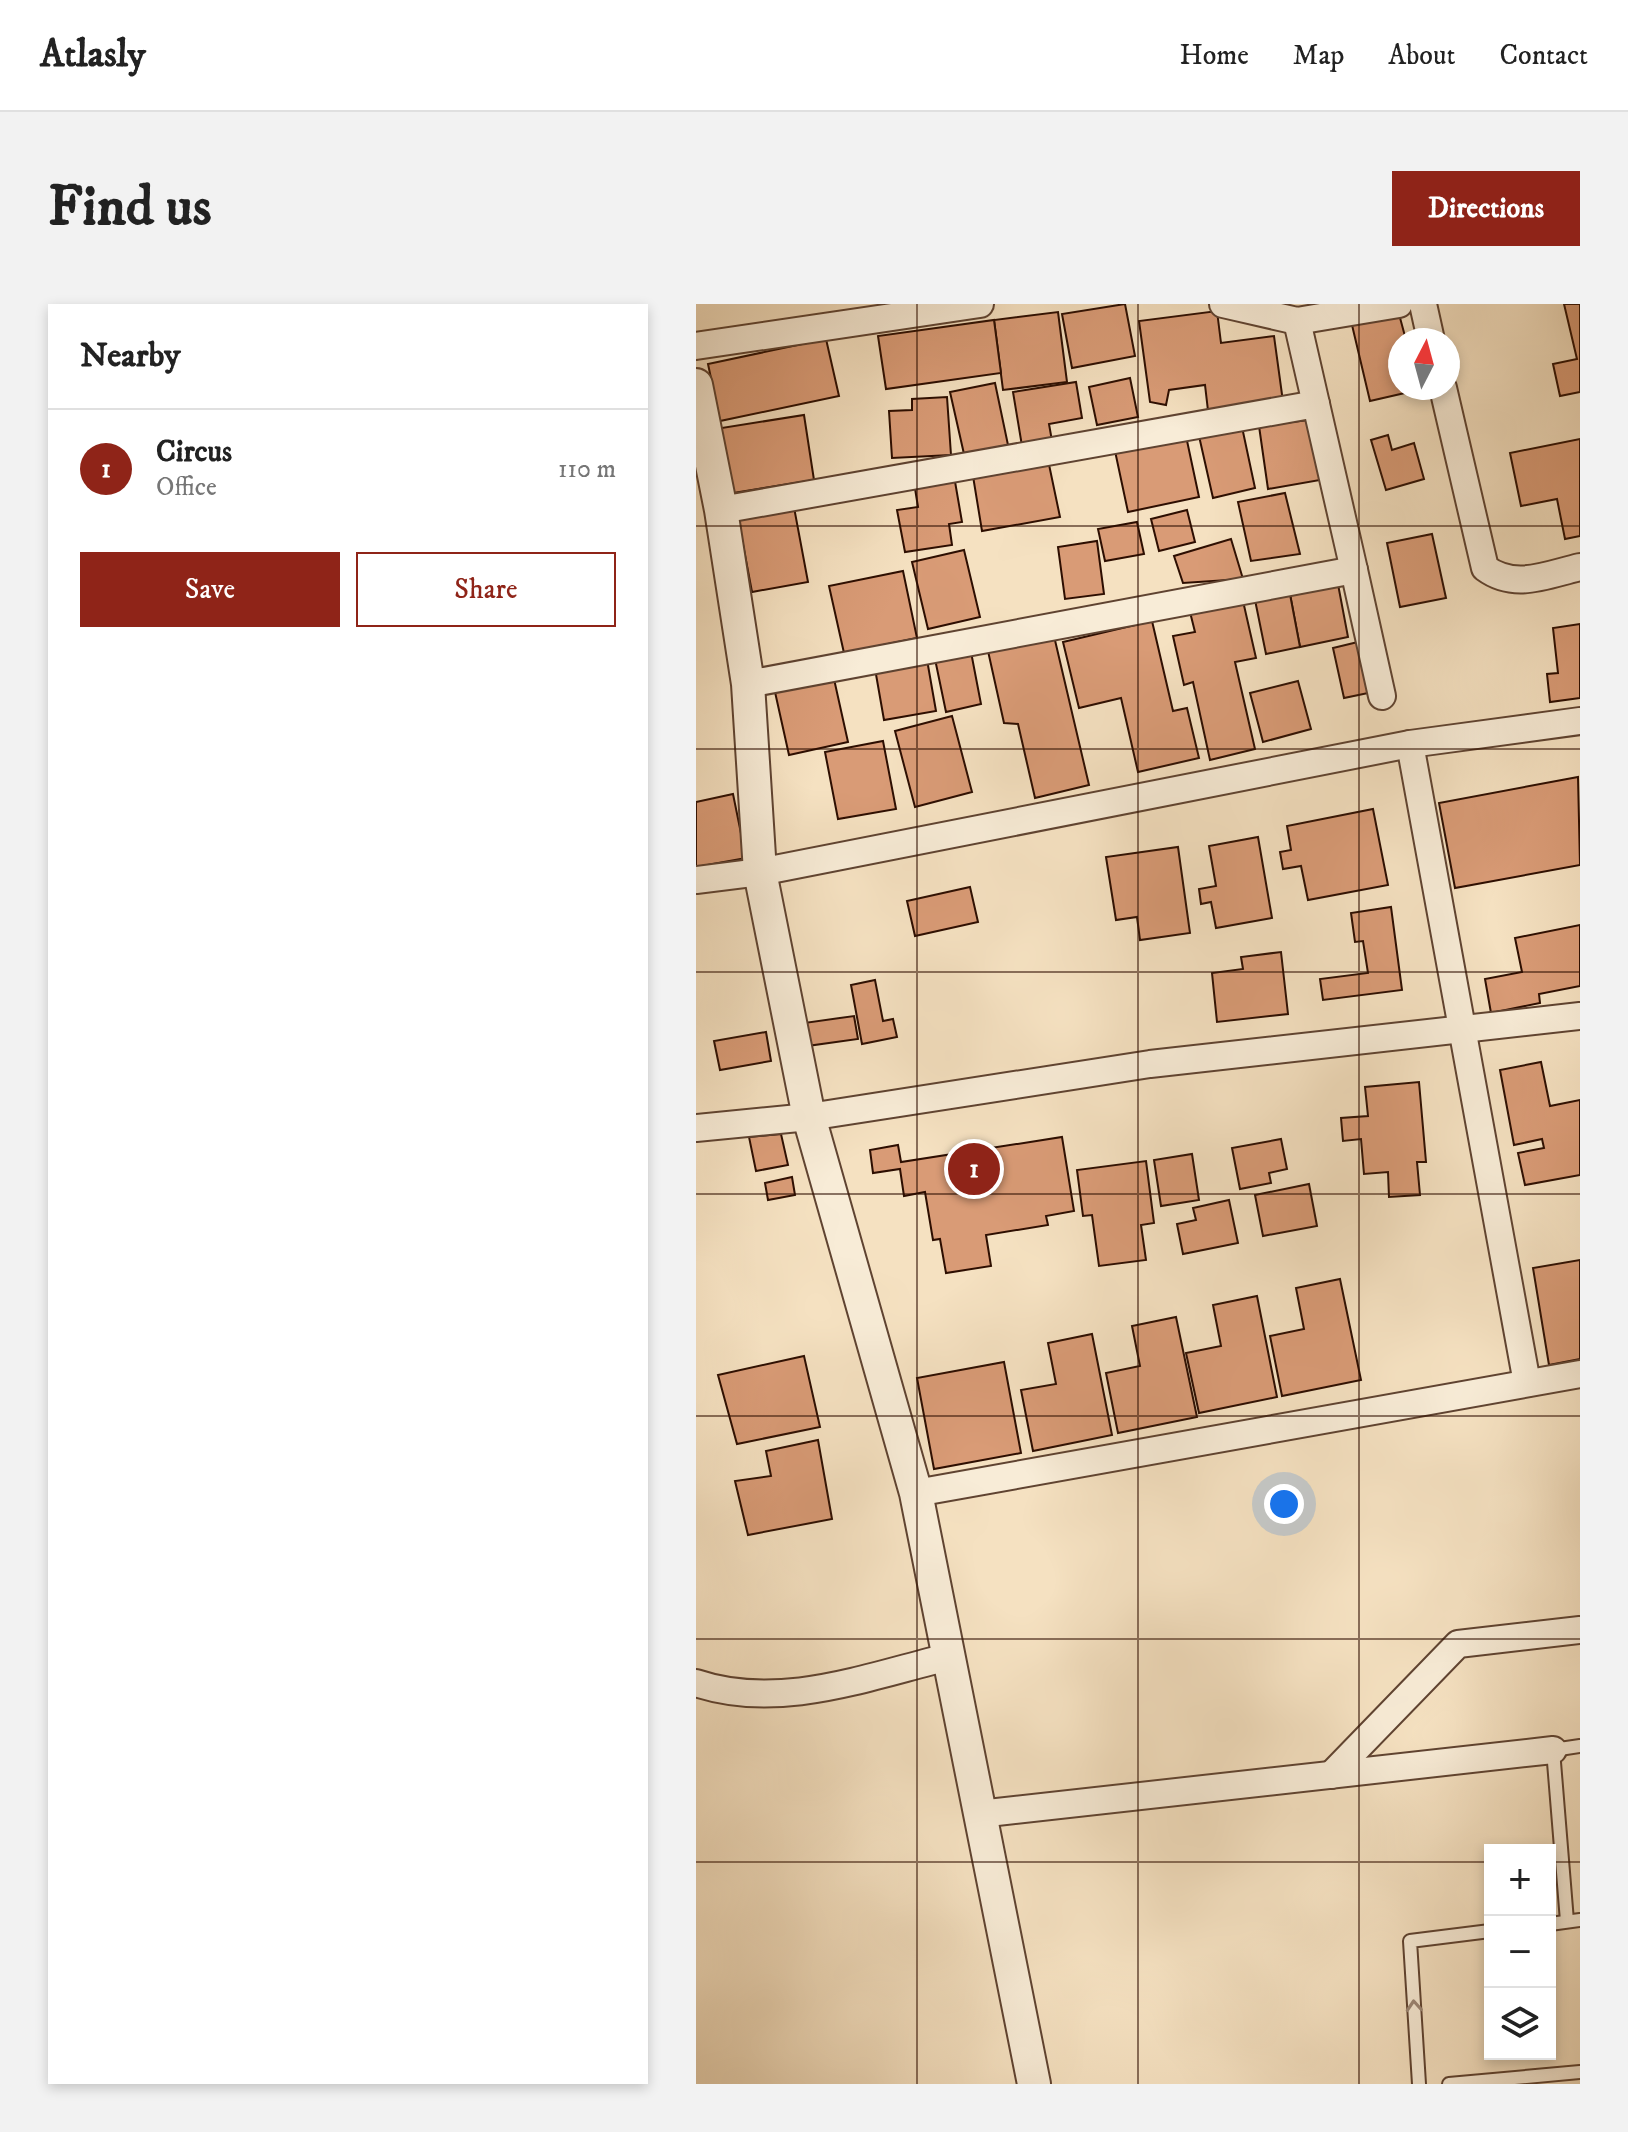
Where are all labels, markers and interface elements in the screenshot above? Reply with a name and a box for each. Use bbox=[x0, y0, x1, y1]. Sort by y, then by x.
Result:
text: Atlasly bbox=[40, 31, 146, 79]
text: Home bbox=[1180, 38, 1249, 73]
text: Map bbox=[1293, 38, 1344, 73]
text: About bbox=[1388, 38, 1455, 73]
text: Contact bbox=[1499, 38, 1588, 73]
button: Directions bbox=[1392, 171, 1580, 246]
text: Find us bbox=[48, 173, 212, 243]
north arrow bbox=[1388, 328, 1460, 400]
text: Nearby bbox=[80, 335, 181, 377]
text: Circus bbox=[156, 434, 232, 471]
text: 1 bbox=[101, 453, 111, 486]
text: 110 m bbox=[558, 453, 616, 486]
text: Office bbox=[156, 471, 217, 504]
button: Save bbox=[80, 552, 340, 627]
button: Share bbox=[356, 552, 616, 627]
pin: 1 bbox=[948, 1139, 1000, 1199]
your location bbox=[1264, 1484, 1304, 1524]
map controls bbox=[1484, 1844, 1556, 2060]
button: + bbox=[1484, 1844, 1556, 1916]
button: − bbox=[1484, 1916, 1556, 1988]
button: layers bbox=[1484, 1988, 1556, 2060]
one-way arrow bbox=[1406, 1999, 1423, 2012]

